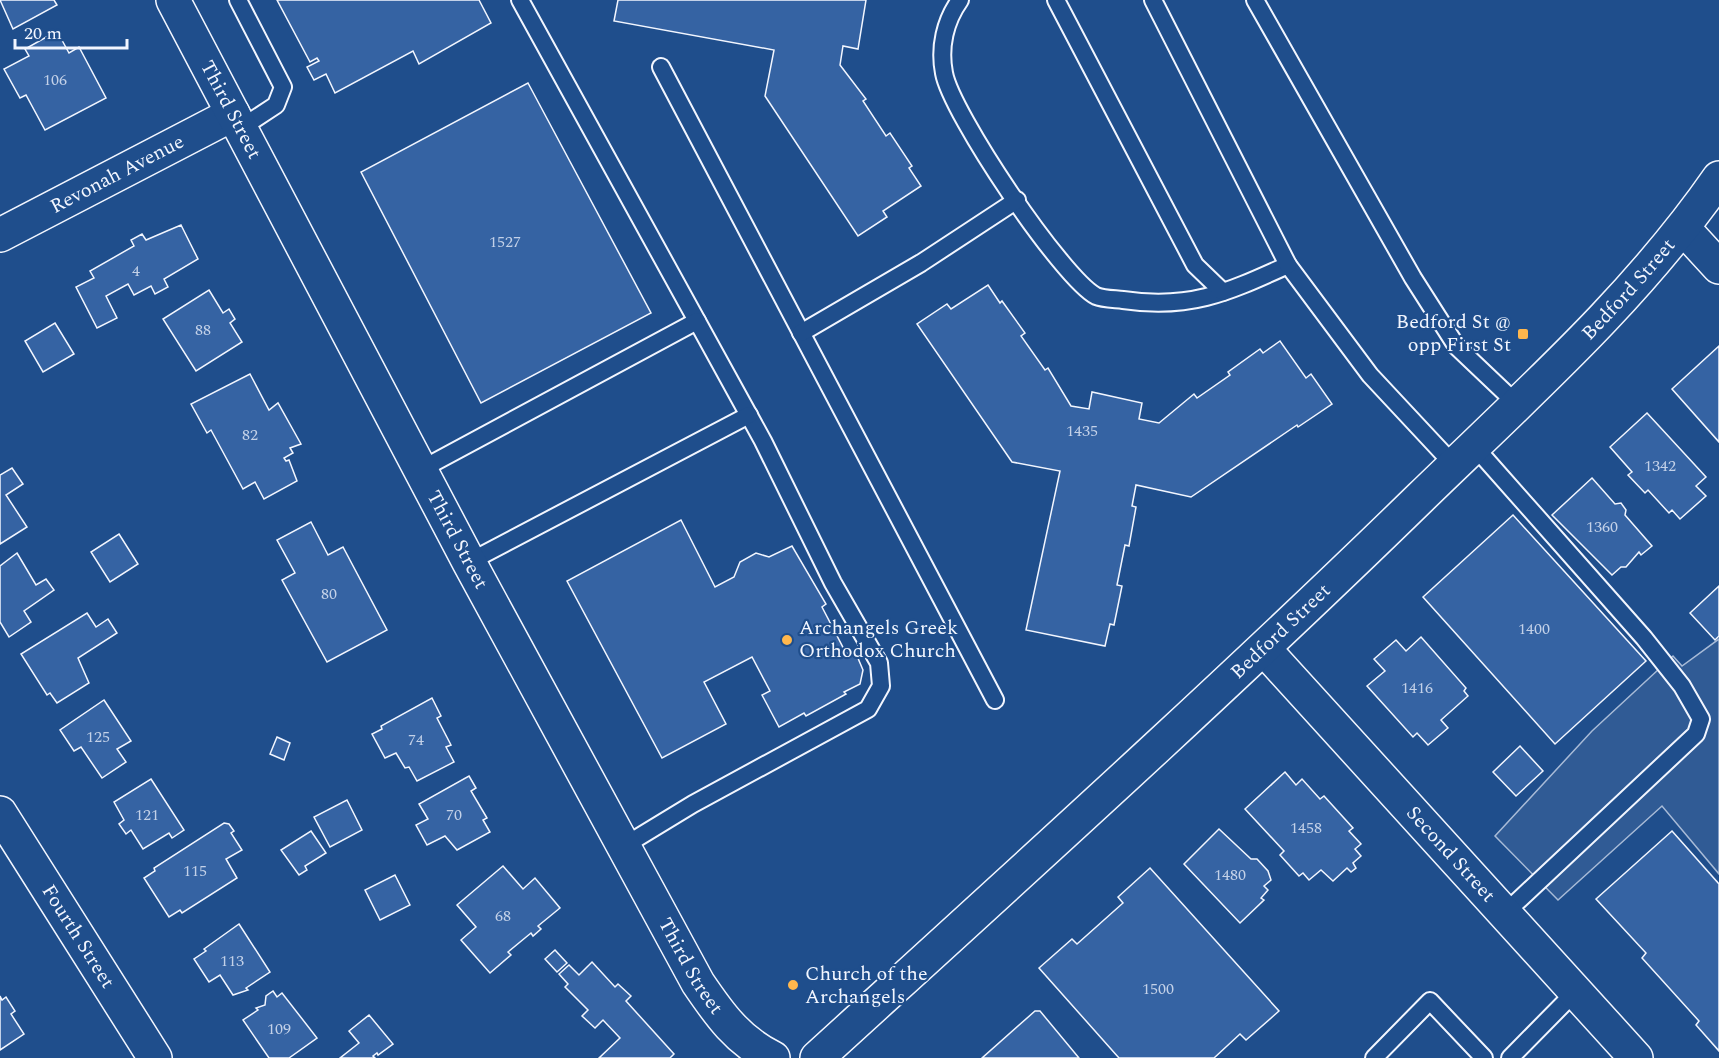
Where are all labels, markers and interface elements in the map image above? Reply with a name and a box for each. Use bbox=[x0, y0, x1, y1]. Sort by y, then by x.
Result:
scale bar bbox=[15, 12, 128, 50]
text: 20 m bbox=[24, 20, 62, 47]
street label: Third Street bbox=[192, 55, 269, 164]
house number: 106 bbox=[43, 68, 67, 92]
street label: Revonah Avenue bbox=[45, 127, 189, 221]
house number: 1527 bbox=[489, 230, 521, 254]
street label: Bedford Street bbox=[1575, 232, 1683, 347]
house number: 4 bbox=[132, 259, 140, 283]
place label: Bedford St @ opp First St bbox=[1396, 307, 1511, 360]
house number: 88 bbox=[195, 318, 211, 342]
marker: Bedford St @ opp First St bbox=[1516, 327, 1530, 341]
house number: 1435 bbox=[1066, 419, 1098, 443]
house number: 82 bbox=[242, 423, 258, 447]
house number: 1342 bbox=[1644, 454, 1676, 478]
street label: Third Street bbox=[419, 485, 496, 594]
house number: 1360 bbox=[1586, 515, 1618, 539]
street label: Bedford Street bbox=[1224, 576, 1338, 687]
house number: 80 bbox=[321, 582, 337, 606]
place label: Archangels Greek Orthodox Church bbox=[799, 613, 958, 666]
house number: 1400 bbox=[1518, 617, 1550, 641]
marker: Archangels Greek Orthodox Church bbox=[780, 633, 794, 647]
house number: 1416 bbox=[1401, 676, 1433, 700]
house number: 125 bbox=[86, 725, 110, 749]
house number: 74 bbox=[408, 728, 424, 752]
street label: Second Street bbox=[1399, 799, 1503, 909]
house number: 121 bbox=[135, 803, 159, 827]
house number: 70 bbox=[446, 803, 462, 827]
house number: 1458 bbox=[1290, 816, 1322, 840]
house number: 115 bbox=[183, 859, 207, 883]
house number: 1480 bbox=[1214, 863, 1246, 887]
street label: Fourth Street bbox=[34, 879, 122, 994]
house number: 68 bbox=[495, 904, 511, 928]
street label: Third Street bbox=[650, 912, 731, 1021]
house number: 113 bbox=[220, 949, 244, 973]
place label: Church of the Archangels bbox=[805, 959, 928, 1012]
house number: 1500 bbox=[1142, 977, 1174, 1001]
marker: Church of the Archangels bbox=[786, 978, 800, 992]
house number: 109 bbox=[267, 1017, 291, 1041]

